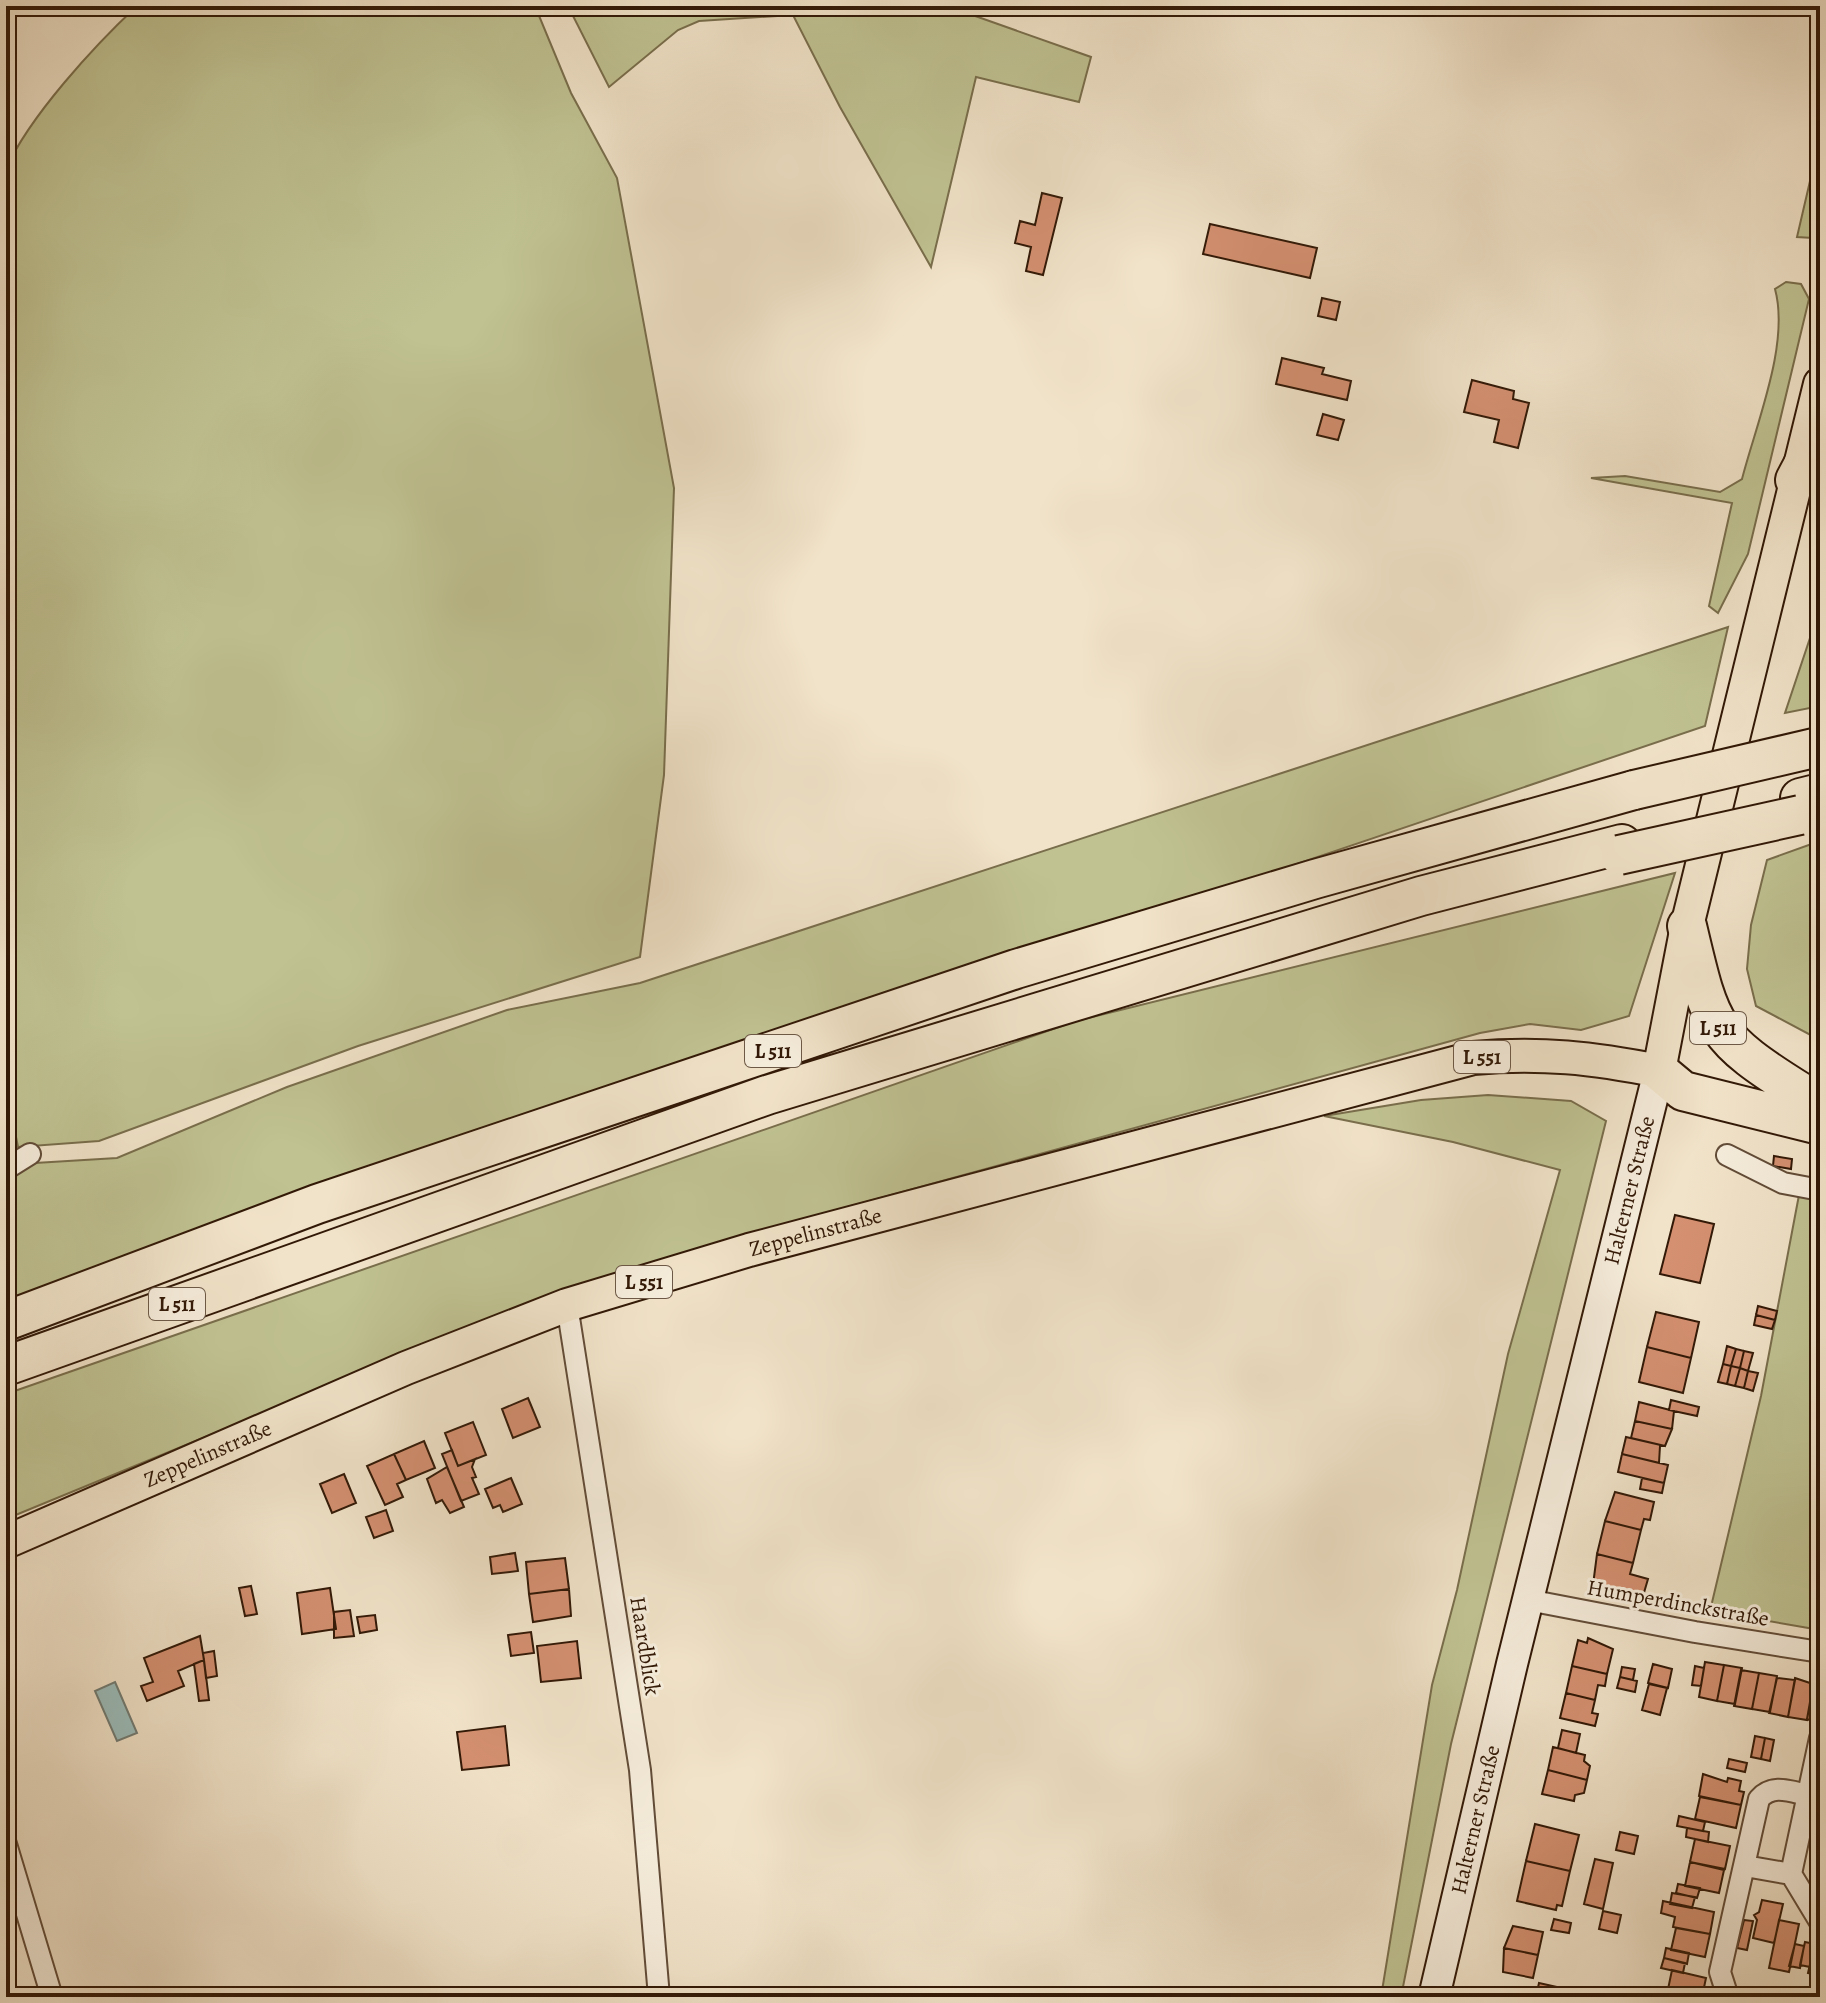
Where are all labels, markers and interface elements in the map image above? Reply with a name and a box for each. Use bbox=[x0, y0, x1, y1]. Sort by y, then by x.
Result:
road number: L 511 bbox=[1690, 1012, 1746, 1044]
road number: L 511 bbox=[745, 1035, 801, 1067]
road number: L 551 bbox=[1454, 1041, 1510, 1073]
street label: Halterner Straße bbox=[1597, 1113, 1662, 1268]
street label: Zeppelinstraße bbox=[746, 1200, 885, 1264]
road number: L 551 bbox=[616, 1266, 672, 1298]
road number: L 511 bbox=[149, 1288, 205, 1320]
street label: Zeppelinstraße bbox=[139, 1413, 276, 1495]
street label: Humperdinckstraße bbox=[1585, 1572, 1771, 1634]
street label: Haardblick bbox=[622, 1594, 668, 1698]
street label: Halterner Straße bbox=[1444, 1742, 1507, 1897]

